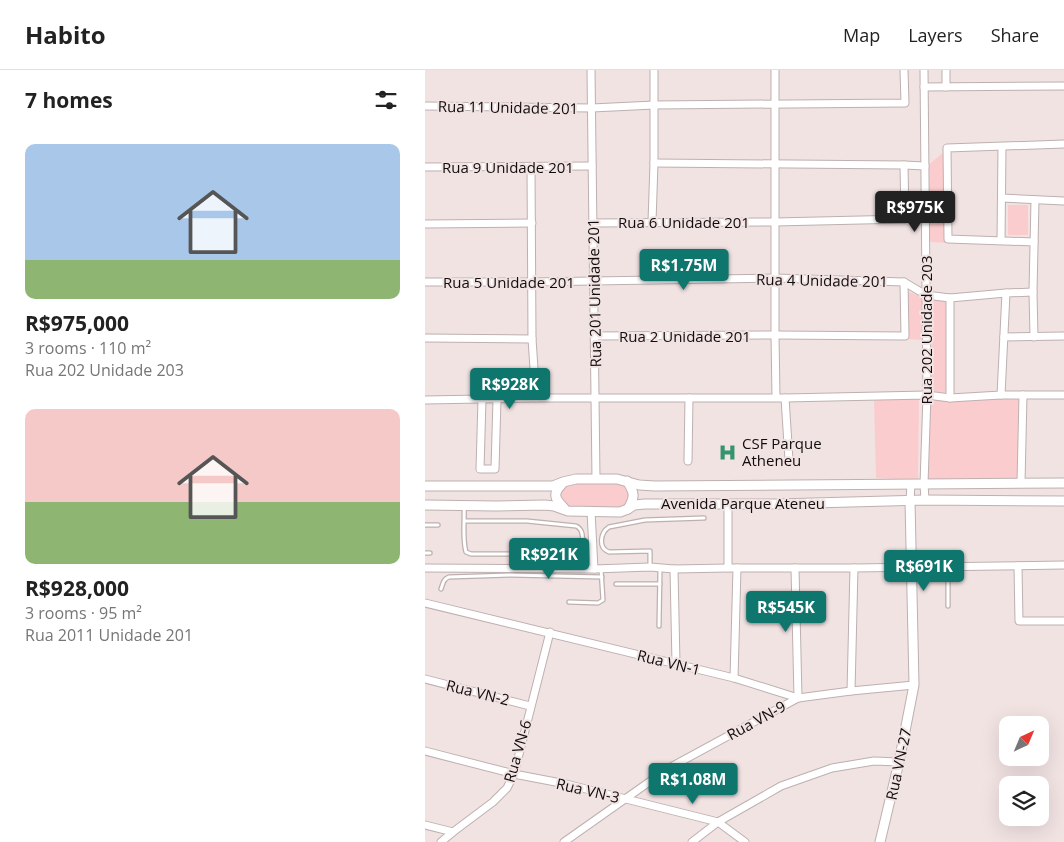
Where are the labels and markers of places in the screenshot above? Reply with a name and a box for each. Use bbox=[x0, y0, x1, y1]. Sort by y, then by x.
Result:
pin: R$975K bbox=[874, 190, 956, 233]
pin: R$1.75M bbox=[638, 248, 730, 291]
pin: R$928K bbox=[469, 368, 551, 410]
place label: CSF Parque Atheneu bbox=[742, 433, 822, 470]
hospital icon: CSF Parque Atheneu bbox=[718, 442, 738, 462]
pin: R$921K bbox=[508, 538, 590, 580]
pin: R$691K bbox=[883, 550, 965, 592]
pin: R$545K bbox=[745, 590, 827, 633]
pin: R$1.08M bbox=[647, 762, 739, 805]

